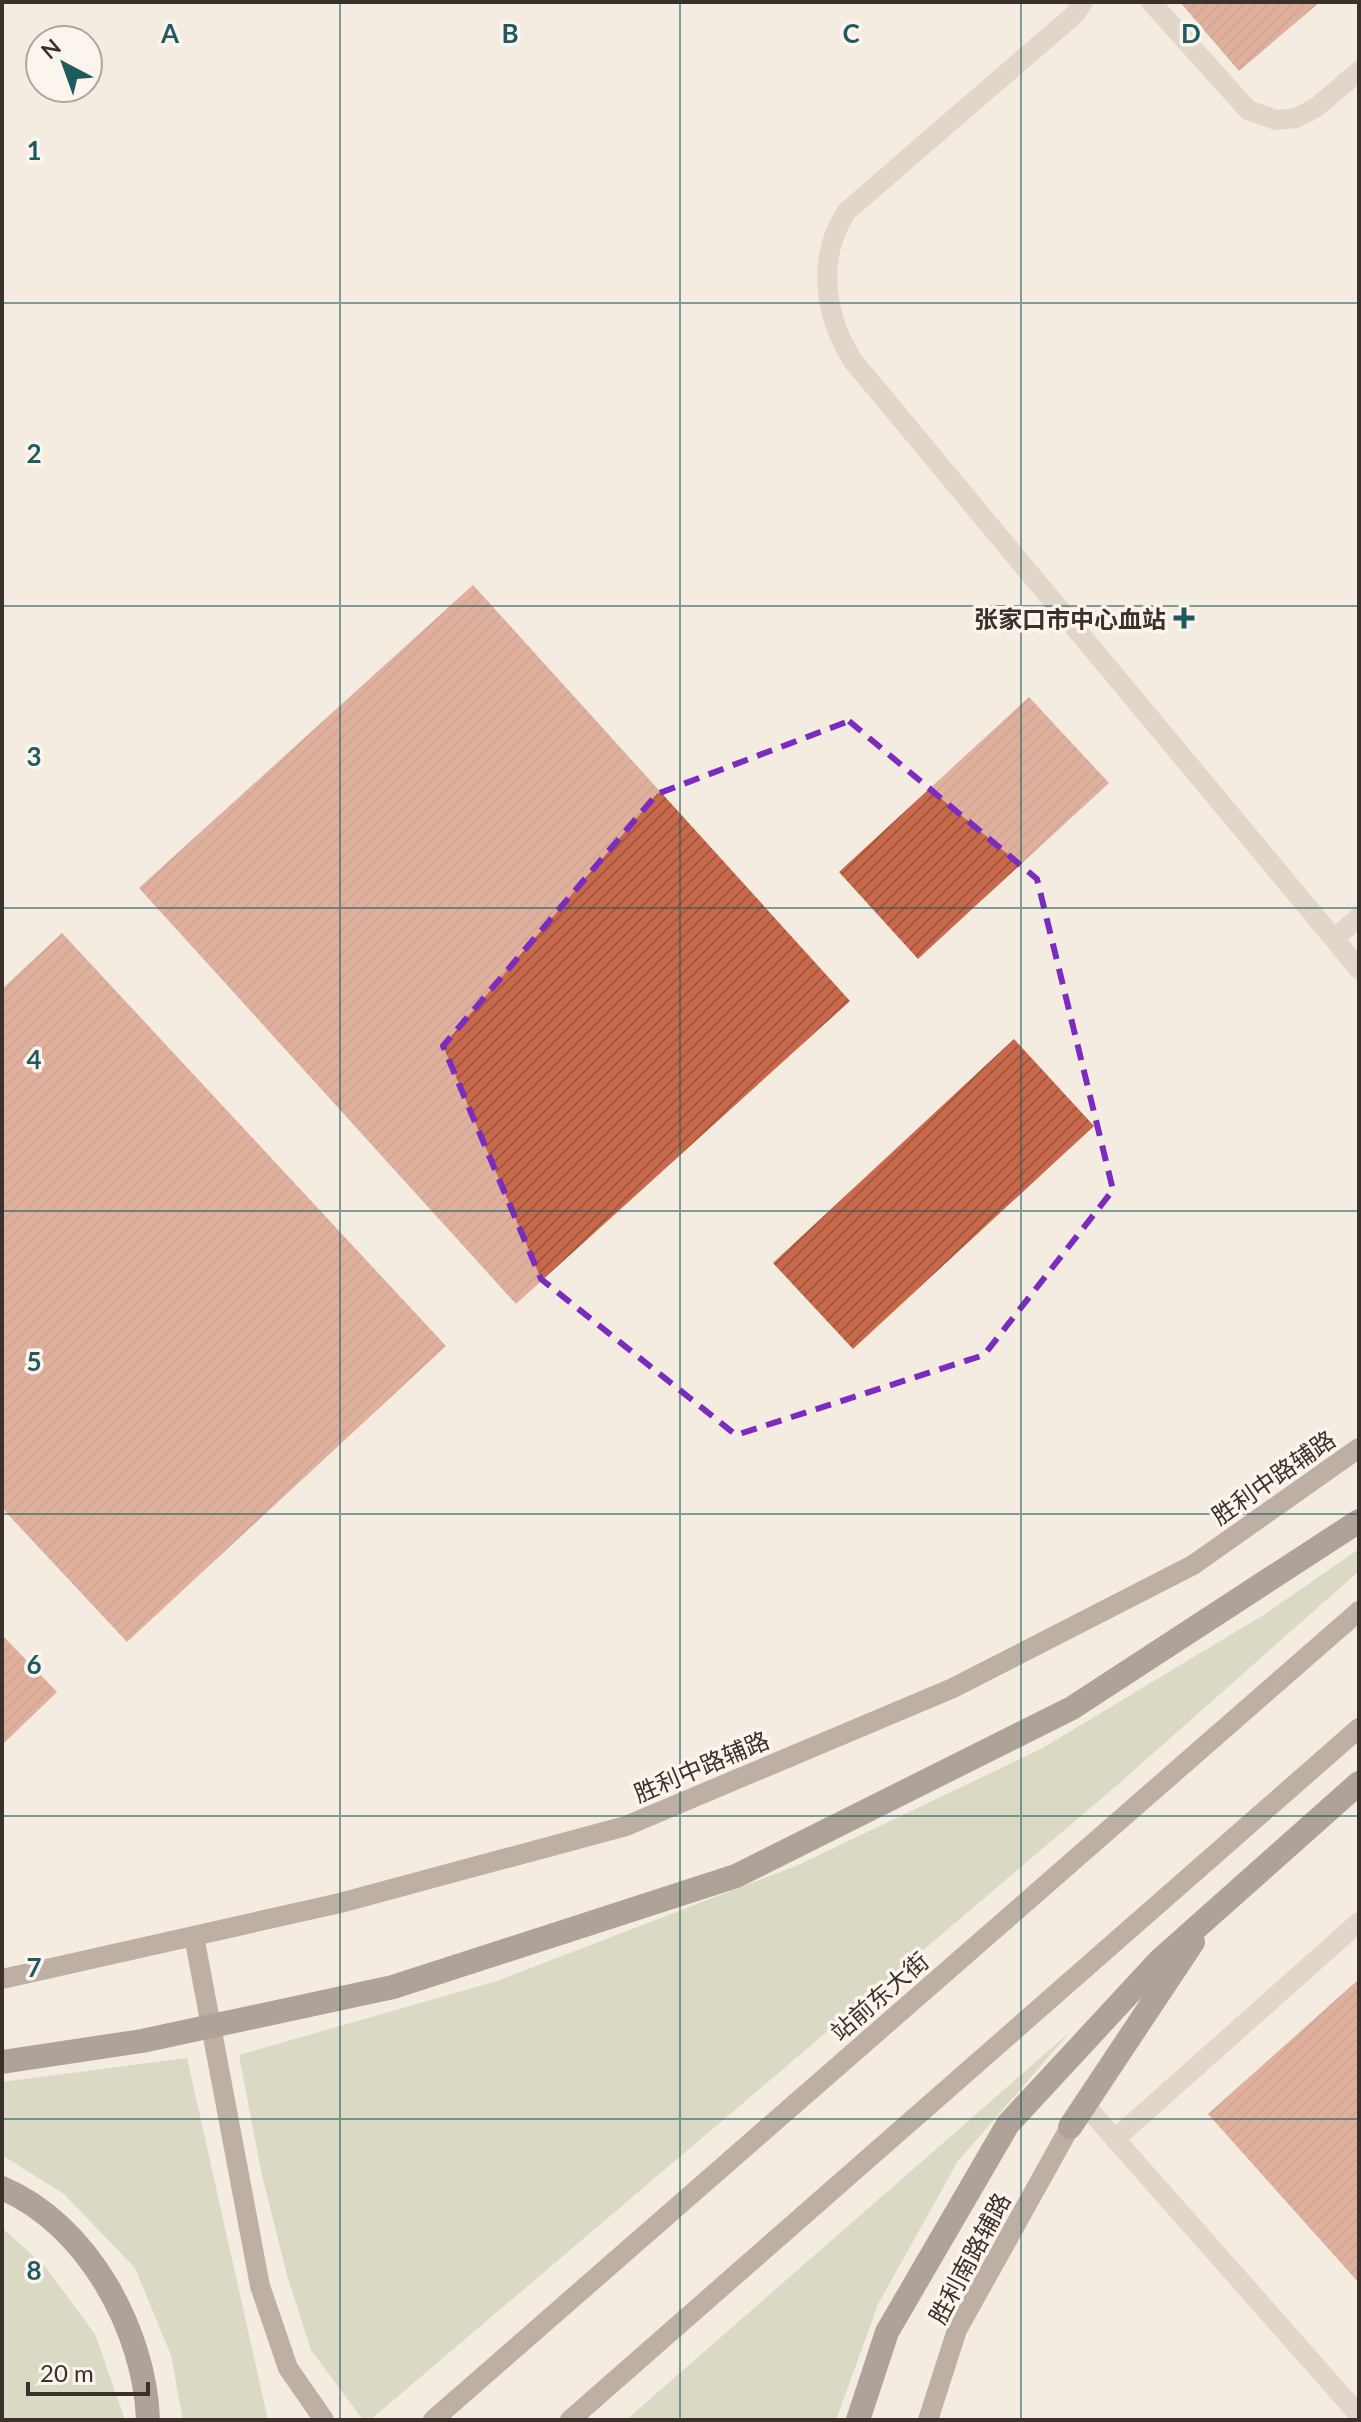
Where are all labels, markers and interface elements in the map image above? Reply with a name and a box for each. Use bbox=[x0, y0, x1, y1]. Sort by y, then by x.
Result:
text: A bbox=[160, 17, 180, 49]
text: B bbox=[501, 17, 519, 49]
text: C bbox=[842, 17, 860, 49]
text: D bbox=[1181, 17, 1201, 49]
north arrow bbox=[24, 24, 104, 104]
text: N bbox=[35, 33, 66, 64]
text: 1 bbox=[26, 134, 42, 166]
text: 2 bbox=[26, 437, 42, 469]
place label: 张家口市中心血站 bbox=[974, 604, 1166, 633]
marker: 张家口市中心血站 bbox=[1173, 607, 1195, 629]
text: 3 bbox=[26, 740, 42, 772]
text: 4 bbox=[26, 1043, 42, 1075]
text: 5 bbox=[26, 1345, 42, 1377]
street label: 胜利中路辅路 bbox=[1206, 1424, 1340, 1530]
text: 6 bbox=[26, 1648, 42, 1680]
street label: 胜利中路辅路 bbox=[629, 1725, 773, 1807]
street label: 站前东大街 bbox=[824, 1946, 934, 2046]
text: 7 bbox=[26, 1951, 42, 1983]
street label: 胜利南路辅路 bbox=[922, 2188, 1016, 2328]
text: 8 bbox=[26, 2254, 42, 2286]
scale bar bbox=[28, 2346, 148, 2396]
text: 20 m bbox=[40, 2358, 94, 2387]

